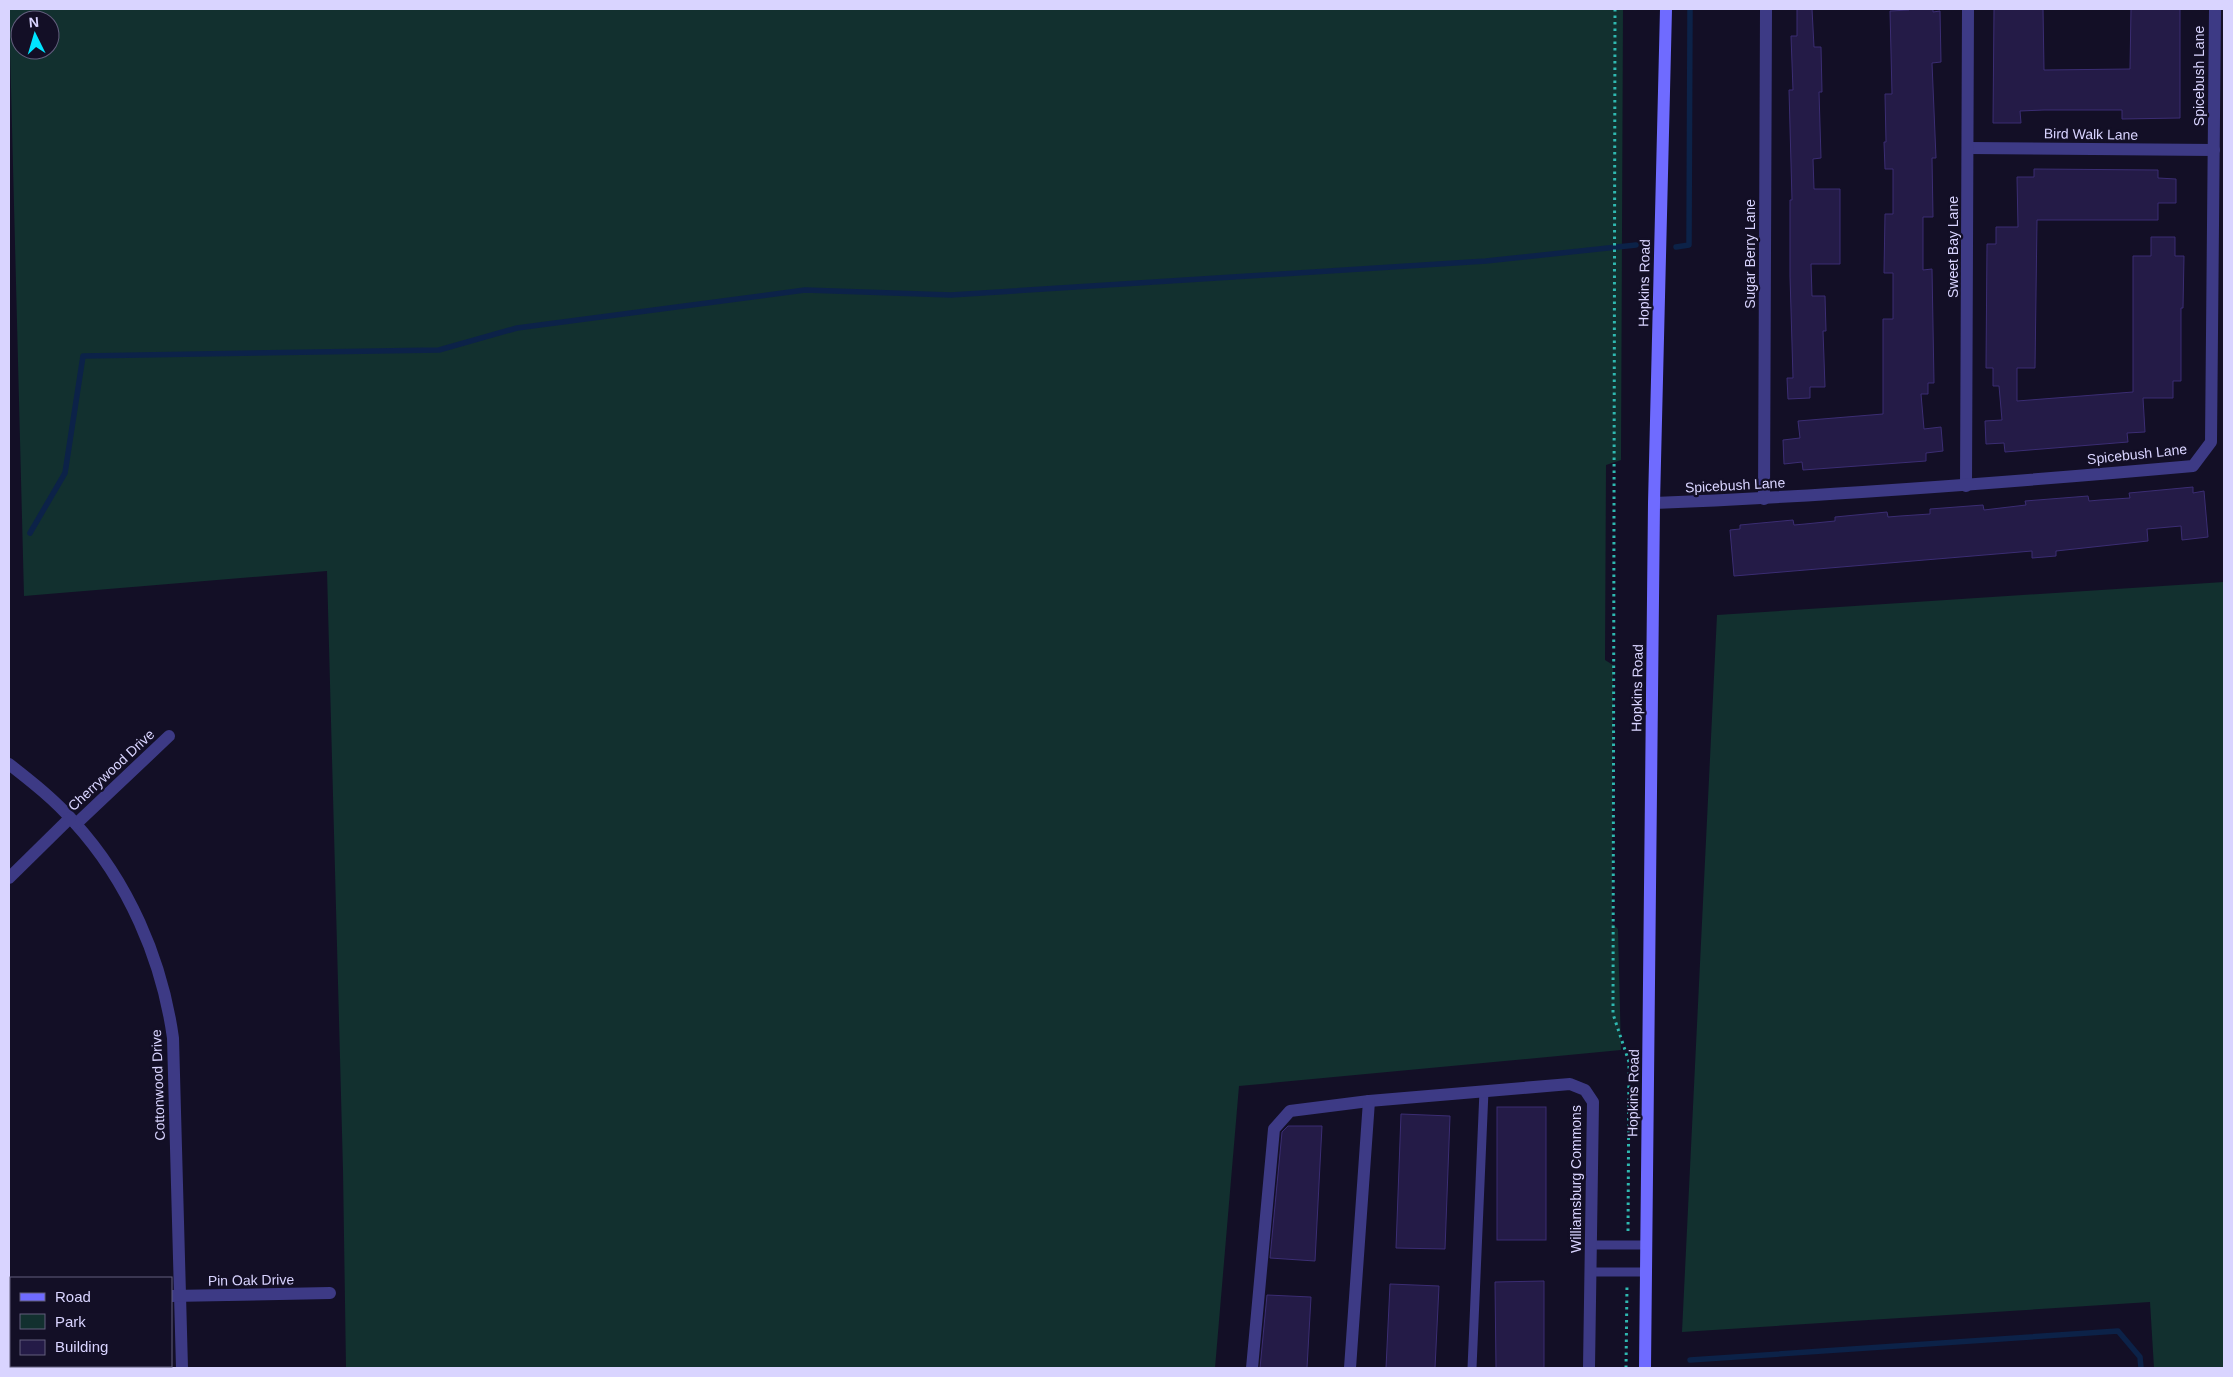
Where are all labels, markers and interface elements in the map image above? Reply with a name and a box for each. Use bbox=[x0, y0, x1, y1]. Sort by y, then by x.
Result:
north arrow bbox=[10, 10, 60, 60]
text: N bbox=[28, 14, 40, 30]
street label: Spicebush Lane bbox=[2191, 26, 2207, 126]
street label: Bird Walk Lane bbox=[2044, 125, 2139, 143]
street label: Sweet Bay Lane bbox=[1945, 196, 1961, 298]
street label: Sugar Berry Lane bbox=[1742, 199, 1758, 309]
street label: Hopkins Road bbox=[1635, 239, 1653, 327]
street label: Spicebush Lane bbox=[2086, 441, 2188, 467]
street label: Spicebush Lane bbox=[1684, 474, 1786, 496]
street label: Hopkins Road bbox=[1628, 644, 1646, 732]
street label: Cherrywood Drive bbox=[65, 726, 158, 814]
street label: Cottonwood Drive bbox=[148, 1029, 168, 1141]
street label: Hopkins Road bbox=[1624, 1049, 1642, 1137]
street label: Williamsburg Commons bbox=[1568, 1105, 1584, 1253]
street label: Pin Oak Drive bbox=[208, 1271, 295, 1289]
legend bbox=[10, 1277, 172, 1367]
text: Road bbox=[55, 1288, 91, 1305]
text: Park bbox=[55, 1313, 86, 1330]
text: Building bbox=[55, 1338, 108, 1355]

